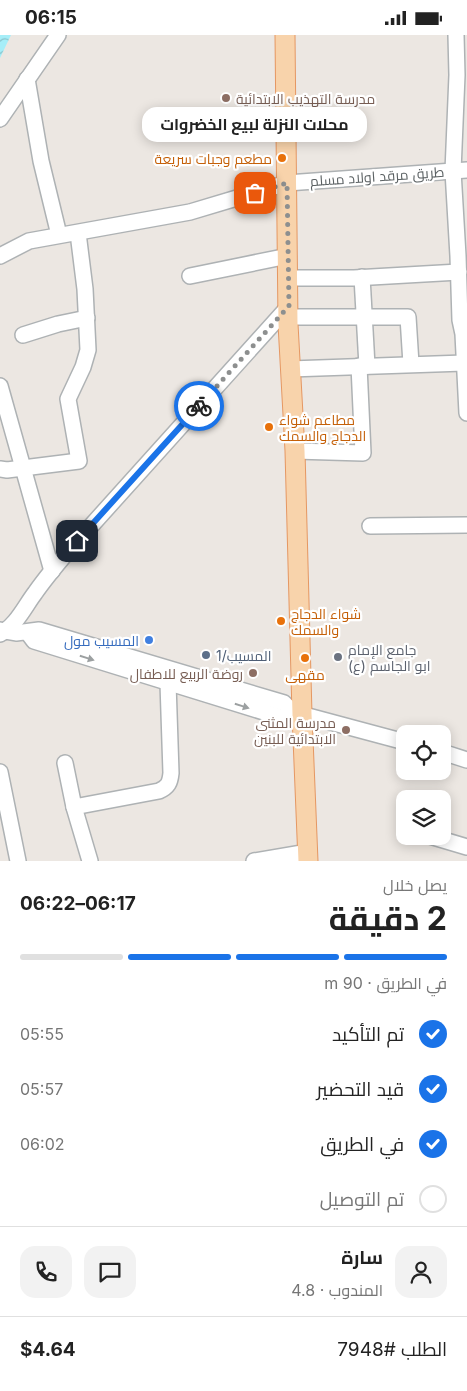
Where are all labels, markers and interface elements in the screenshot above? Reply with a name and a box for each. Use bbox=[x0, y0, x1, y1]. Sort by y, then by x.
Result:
text: 06:15 bbox=[25, 6, 77, 29]
place label: مدرسة التهذيب الابتدائية bbox=[236, 90, 375, 107]
marker: مدرسة التهذيب الابتدائية bbox=[220, 92, 232, 104]
callout: محلات النزلة لبيع الخضروات bbox=[142, 108, 368, 143]
text: محلات النزلة لبيع الخضروات bbox=[160, 114, 349, 134]
place label: مطعم وجبات سريعة bbox=[154, 150, 272, 169]
marker: مطعم وجبات سريعة bbox=[276, 152, 288, 164]
street label: طريق مرقد اولاد مسلم bbox=[309, 163, 445, 191]
pin bbox=[234, 172, 276, 214]
icon: bag bbox=[241, 179, 269, 207]
courier bbox=[174, 381, 224, 431]
icon: bike bbox=[185, 392, 213, 420]
place label: مطاعم شواء الدجاج والسمك bbox=[279, 411, 366, 445]
marker: مطاعم شواء الدجاج والسمك bbox=[263, 421, 275, 433]
pin bbox=[56, 520, 98, 562]
icon: home bbox=[63, 527, 91, 555]
place label: شواء الدجاج والسمك bbox=[291, 605, 361, 638]
marker: شواء الدجاج والسمك bbox=[275, 615, 287, 627]
place label: المسيب مول bbox=[64, 632, 139, 650]
marker: المسيب مول bbox=[143, 634, 155, 646]
place label: جامع الإمام ابو الجاسم (ع) bbox=[348, 641, 430, 676]
place label: المسيب/1 bbox=[216, 647, 271, 664]
marker: المسيب/1 bbox=[200, 649, 212, 661]
marker: جامع الإمام ابو الجاسم (ع) bbox=[332, 651, 344, 663]
marker: مقهى bbox=[299, 652, 311, 664]
one-way arrow bbox=[80, 654, 95, 662]
place label: روضة الربيع للاطفال bbox=[130, 665, 243, 683]
place label: مقهى bbox=[285, 666, 325, 683]
marker: روضة الربيع للاطفال bbox=[247, 667, 259, 679]
one-way arrow bbox=[235, 702, 250, 710]
place label: مدرسة المثنى الابتدائية للبنين bbox=[254, 714, 336, 747]
marker: مدرسة المثنى الابتدائية للبنين bbox=[340, 724, 352, 736]
map controls bbox=[396, 725, 451, 845]
button: locate bbox=[396, 725, 451, 780]
button: layers bbox=[396, 790, 451, 845]
text: يصل خلال bbox=[383, 875, 447, 895]
text: 06:17–06:22 bbox=[20, 892, 136, 915]
text: 2 دقيقة bbox=[329, 899, 447, 938]
text: في الطريق · 90 m bbox=[324, 973, 447, 993]
icon: check bbox=[419, 1020, 447, 1048]
text: تم التأكيد bbox=[332, 1023, 404, 1046]
text: 05:55 bbox=[20, 1024, 64, 1044]
icon: check bbox=[419, 1075, 447, 1103]
text: قيد التحضير bbox=[317, 1078, 404, 1101]
text: 05:57 bbox=[20, 1079, 63, 1099]
icon: check bbox=[419, 1130, 447, 1158]
text: في الطريق bbox=[320, 1133, 404, 1156]
text: 06:02 bbox=[20, 1134, 64, 1154]
text: تم التوصيل bbox=[320, 1188, 404, 1211]
button: phone bbox=[20, 1246, 72, 1298]
button: chat bbox=[84, 1246, 136, 1298]
text: سارة bbox=[341, 1246, 383, 1269]
button: person bbox=[395, 1246, 447, 1298]
text: المندوب · 4.8 bbox=[291, 1280, 383, 1300]
text: $4.64 bbox=[20, 1338, 76, 1361]
text: الطلب #7948 bbox=[337, 1338, 447, 1361]

